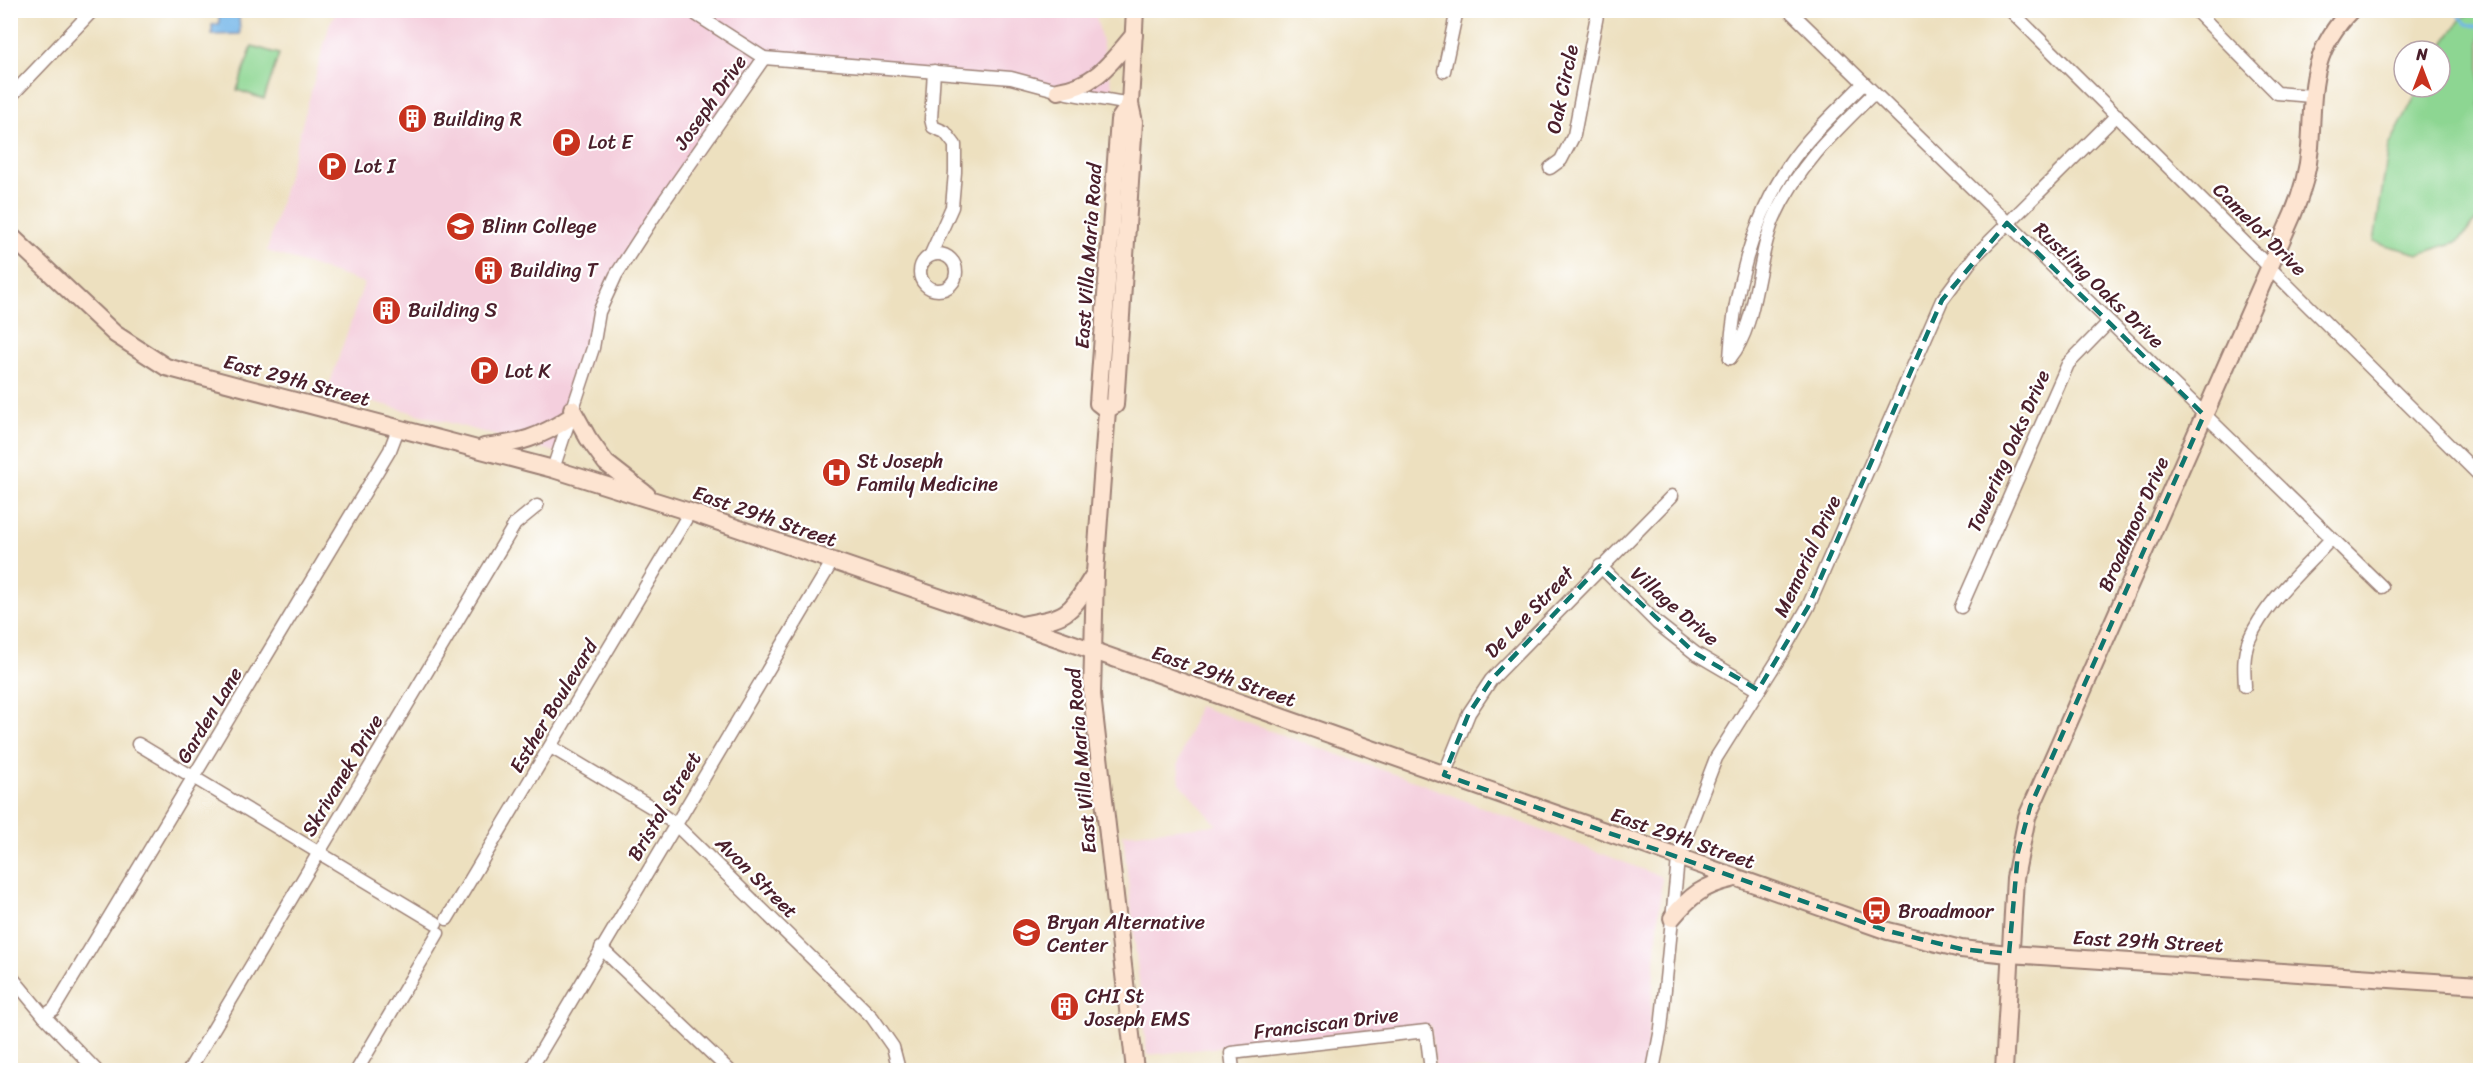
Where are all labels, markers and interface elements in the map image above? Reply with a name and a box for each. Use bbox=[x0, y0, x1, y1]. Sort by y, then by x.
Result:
north arrow bbox=[2392, 39, 2452, 99]
text: N bbox=[2415, 40, 2428, 69]
street label: Oak Circle bbox=[1536, 41, 1589, 137]
street label: Joseph Drive bbox=[664, 47, 756, 158]
place label: Building R bbox=[433, 102, 522, 137]
building icon: Building R bbox=[396, 103, 428, 135]
place label: Lot E bbox=[588, 125, 634, 160]
parking icon: Lot E bbox=[551, 126, 583, 158]
place label: Lot I bbox=[354, 149, 396, 184]
parking icon: Lot I bbox=[317, 150, 349, 182]
street label: East Villa Maria Road bbox=[1065, 161, 1113, 350]
street label: Camelot Drive bbox=[2204, 174, 2315, 285]
place label: Blinn College bbox=[482, 209, 597, 244]
school or university icon: Blinn College bbox=[445, 210, 477, 242]
street label: Rustling Oaks Drive bbox=[2025, 213, 2172, 357]
place label: Building T bbox=[510, 253, 600, 288]
building icon: Building T bbox=[473, 254, 505, 286]
place label: Building S bbox=[408, 293, 498, 328]
building icon: Building S bbox=[371, 294, 403, 326]
street label: East 29th Street bbox=[220, 344, 374, 417]
place label: Lot K bbox=[505, 354, 551, 389]
parking icon: Lot K bbox=[468, 355, 500, 387]
street label: Towering Oaks Drive bbox=[1957, 364, 2060, 538]
place label: St Joseph Family Medicine bbox=[857, 444, 998, 502]
street label: Broadmoor Drive bbox=[2088, 451, 2179, 598]
hospital icon: St Joseph Family Medicine bbox=[820, 457, 852, 489]
street label: East 29th Street bbox=[688, 475, 842, 558]
street label: Memorial Drive bbox=[1764, 489, 1851, 623]
street label: De Lee Street bbox=[1476, 557, 1584, 667]
street label: Village Drive bbox=[1622, 557, 1727, 655]
street label: Esther Boulevard bbox=[500, 631, 608, 780]
street label: East 29th Street bbox=[1147, 635, 1301, 718]
street label: Garden Lane bbox=[167, 660, 252, 771]
street label: East Villa Maria Road bbox=[1056, 665, 1107, 855]
street label: Skrivanek Drive bbox=[292, 707, 393, 843]
street label: Bristol Street bbox=[618, 744, 711, 868]
street label: East 29th Street bbox=[1606, 797, 1760, 880]
street label: Avon Street bbox=[706, 827, 807, 927]
place label: Broadmoor bbox=[1898, 894, 1995, 929]
bus stop icon: Broadmoor bbox=[1861, 895, 1893, 927]
place label: Bryan Alternative Center bbox=[1047, 905, 1205, 963]
school or university icon: Bryan Alternative Center bbox=[1010, 917, 1042, 949]
street label: East 29th Street bbox=[2072, 920, 2224, 963]
place label: CHI St Joseph EMS bbox=[1084, 979, 1191, 1037]
building icon: CHI St Joseph EMS bbox=[1048, 991, 1080, 1023]
street label: Franciscan Drive bbox=[1251, 997, 1401, 1050]

